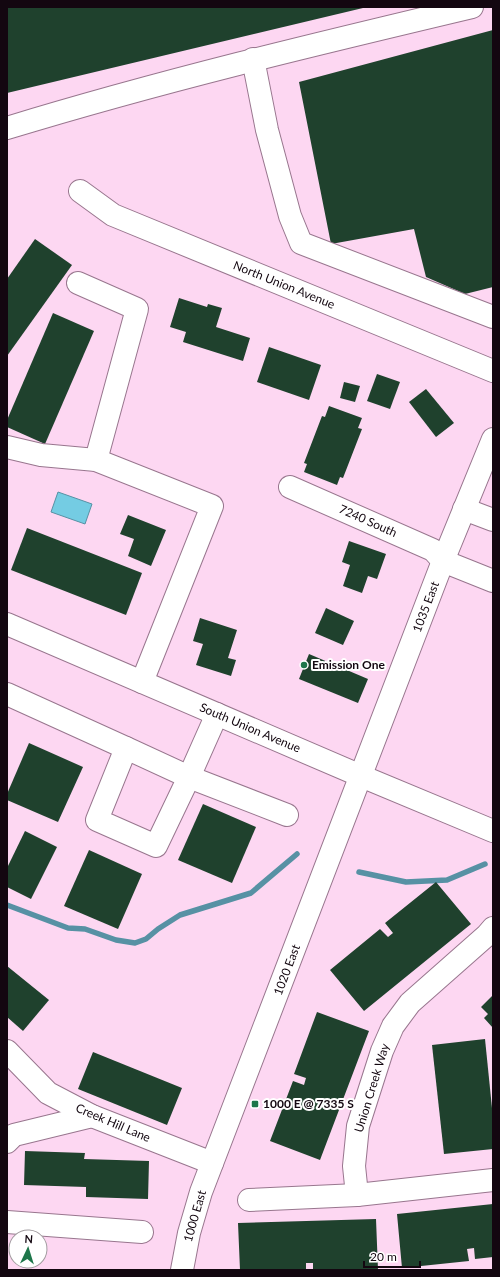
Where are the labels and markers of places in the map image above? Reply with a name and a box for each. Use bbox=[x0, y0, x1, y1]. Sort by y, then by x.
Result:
place label: Emission One bbox=[312, 657, 385, 672]
marker: Emission One bbox=[299, 660, 309, 670]
place label: 1000 E @ 7335 S bbox=[263, 1096, 354, 1111]
marker: 1000 E @ 7335 S bbox=[250, 1099, 260, 1109]

